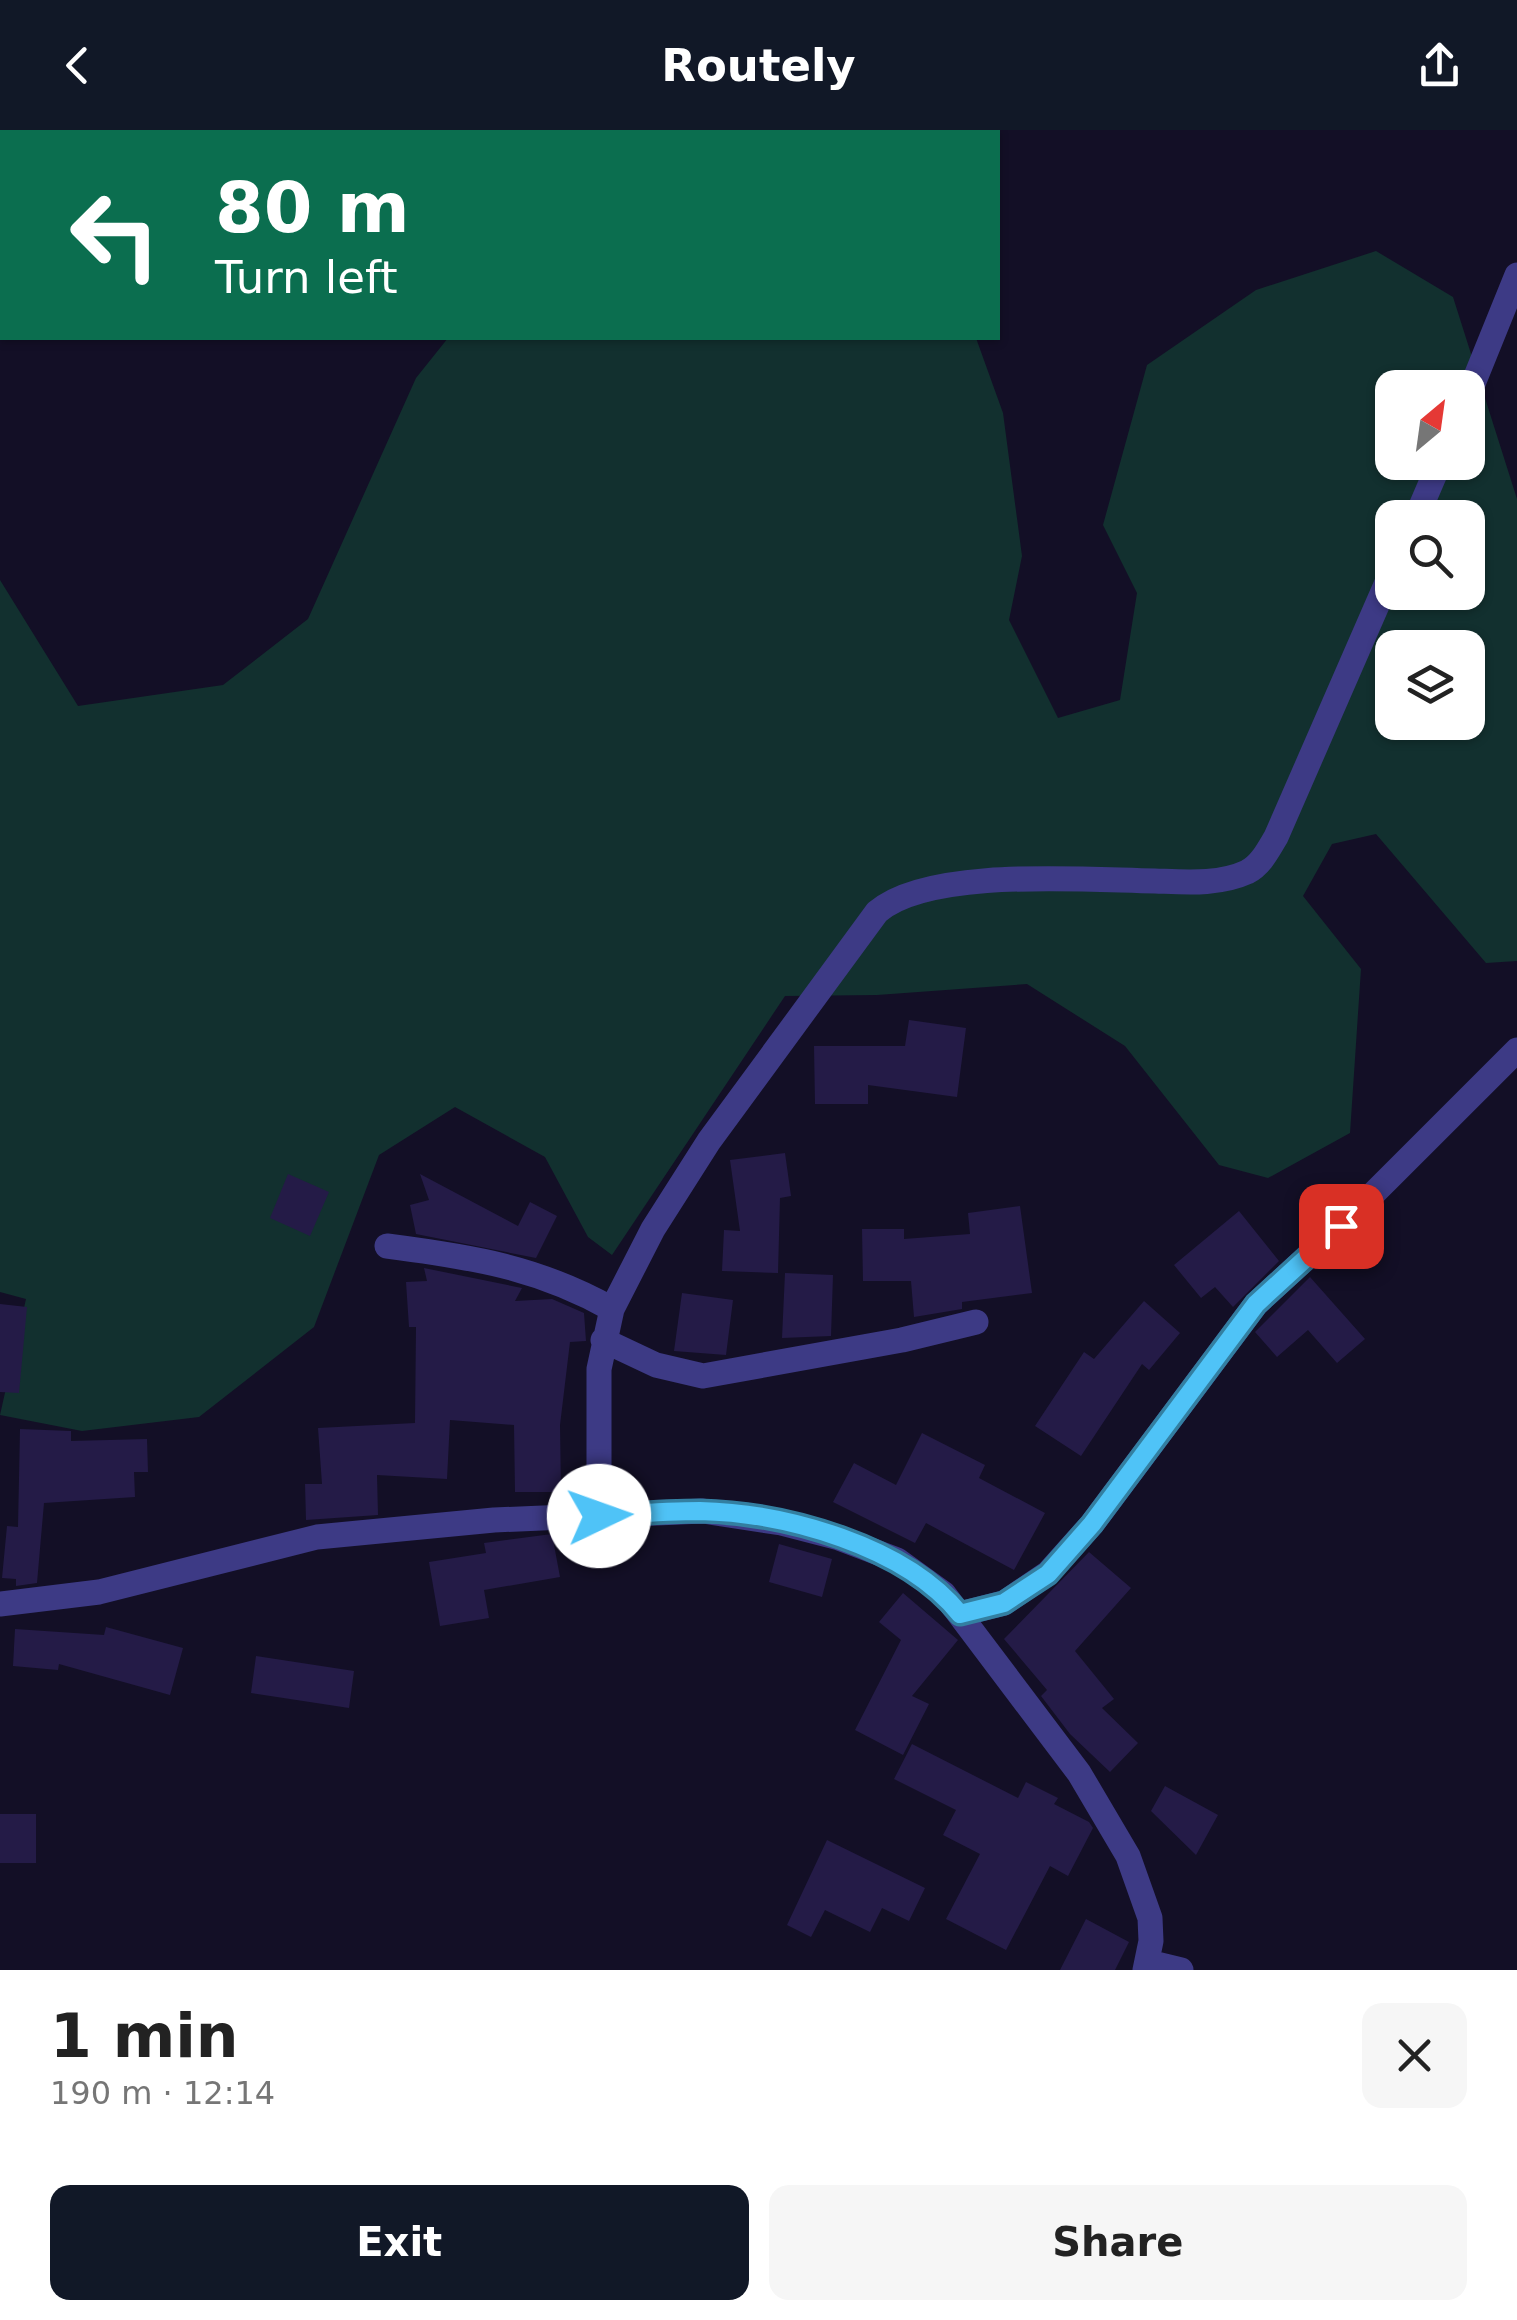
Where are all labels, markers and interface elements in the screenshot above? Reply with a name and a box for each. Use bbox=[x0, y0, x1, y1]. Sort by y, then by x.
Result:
icon: back bbox=[50, 38, 105, 93]
icon: share bbox=[1412, 38, 1467, 93]
text: Routely bbox=[661, 39, 856, 92]
text: 80 m bbox=[215, 167, 410, 249]
icon: left bbox=[50, 170, 180, 300]
text: Turn left bbox=[215, 251, 398, 304]
north arrow bbox=[1375, 370, 1485, 480]
map controls bbox=[1375, 370, 1485, 740]
button: search bbox=[1375, 500, 1485, 610]
button: layers bbox=[1375, 630, 1485, 740]
pin bbox=[1299, 1184, 1384, 1269]
icon: arrive bbox=[1314, 1199, 1369, 1254]
position arrow bbox=[547, 1464, 651, 1568]
text: 1 min bbox=[50, 2001, 238, 2071]
button: close bbox=[1362, 2003, 1467, 2108]
text: 190 m · 12:14 bbox=[50, 2074, 275, 2112]
button: Exit bbox=[50, 2185, 749, 2300]
button: Share bbox=[769, 2185, 1467, 2300]

